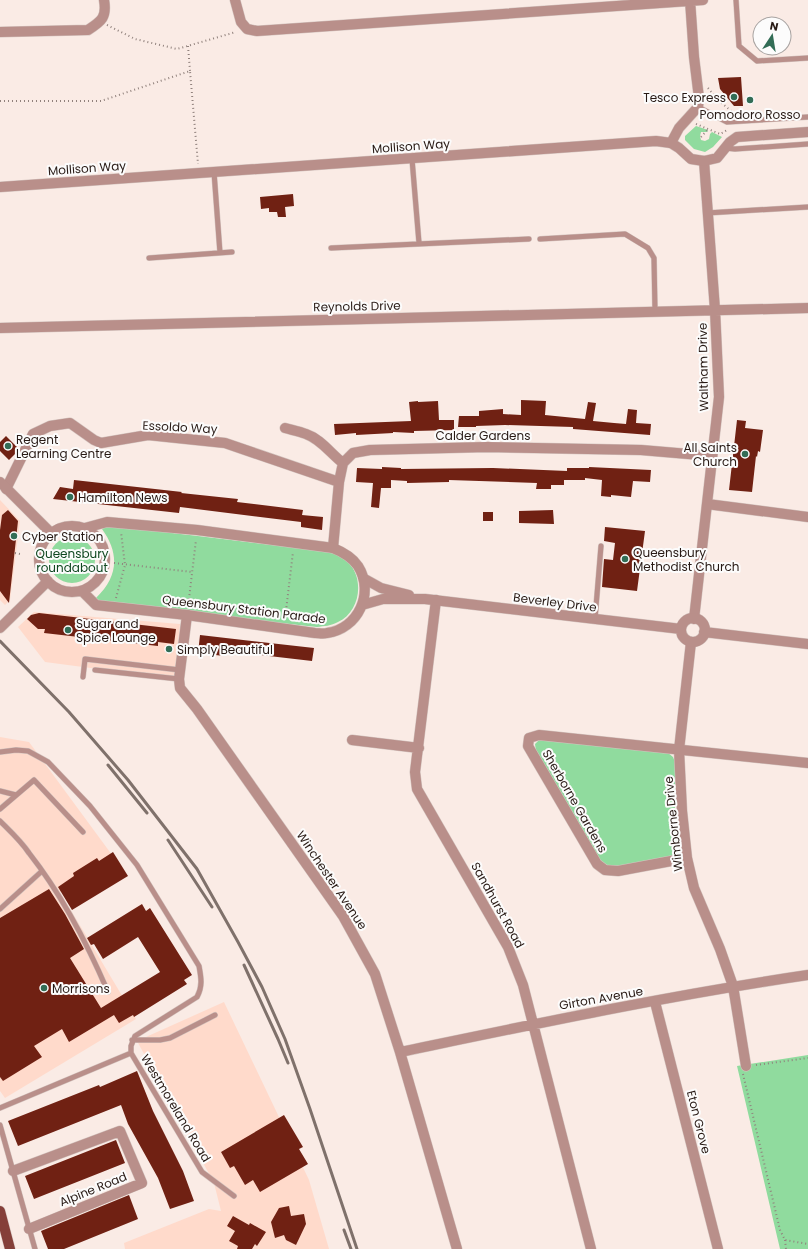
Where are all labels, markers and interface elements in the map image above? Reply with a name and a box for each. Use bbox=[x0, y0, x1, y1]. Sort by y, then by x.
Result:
north arrow bbox=[752, 16, 792, 56]
text: N bbox=[768, 18, 780, 35]
place label: Tesco Express bbox=[643, 89, 726, 106]
marker: Tesco Express bbox=[729, 92, 739, 102]
marker: Pomodoro Rosso bbox=[745, 95, 755, 105]
place label: Pomodoro Rosso bbox=[699, 106, 801, 123]
street label: Mollison Way bbox=[371, 135, 451, 157]
street label: Mollison Way bbox=[47, 157, 127, 179]
street label: Reynolds Drive bbox=[313, 297, 401, 315]
street label: Waltham Drive bbox=[694, 323, 712, 411]
street label: Essoldo Way bbox=[142, 417, 218, 437]
street label: Calder Gardens bbox=[436, 427, 530, 444]
place label: Regent Learning Centre bbox=[16, 431, 112, 462]
place label: All Saints Church bbox=[683, 439, 737, 470]
marker: Regent Learning Centre bbox=[3, 441, 13, 451]
marker: All Saints Church bbox=[740, 449, 750, 459]
place label: Hamilton News bbox=[78, 489, 168, 506]
marker: Hamilton News bbox=[65, 492, 75, 502]
place label: Cyber Station bbox=[22, 528, 103, 545]
marker: Cyber Station bbox=[9, 531, 19, 541]
place label: Queensbury Methodist Church bbox=[633, 544, 739, 575]
park label: Queensbury roundabout bbox=[36, 545, 109, 576]
marker: Queensbury Methodist Church bbox=[620, 554, 630, 564]
street label: Beverley Drive bbox=[512, 588, 598, 616]
street label: Queensbury Station Parade bbox=[161, 591, 327, 627]
place label: Sugar and Spice Lounge bbox=[76, 615, 156, 646]
marker: Sugar and Spice Lounge bbox=[63, 625, 73, 635]
place label: Simply Beautiful bbox=[177, 641, 273, 658]
marker: Simply Beautiful bbox=[164, 644, 174, 654]
street label: Sherborne Gardens bbox=[538, 746, 612, 856]
street label: Wimborne Drive bbox=[660, 776, 686, 872]
street label: Winchester Avenue bbox=[293, 827, 371, 933]
street label: Sandhurst Road bbox=[467, 859, 529, 951]
place label: Morrisons bbox=[52, 980, 110, 997]
street label: Girton Avenue bbox=[558, 982, 644, 1014]
marker: Morrisons bbox=[39, 983, 49, 993]
street label: Westmoreland Road bbox=[137, 1051, 215, 1165]
street label: Eton Grove bbox=[683, 1089, 715, 1155]
street label: Alpine Road bbox=[57, 1168, 129, 1210]

